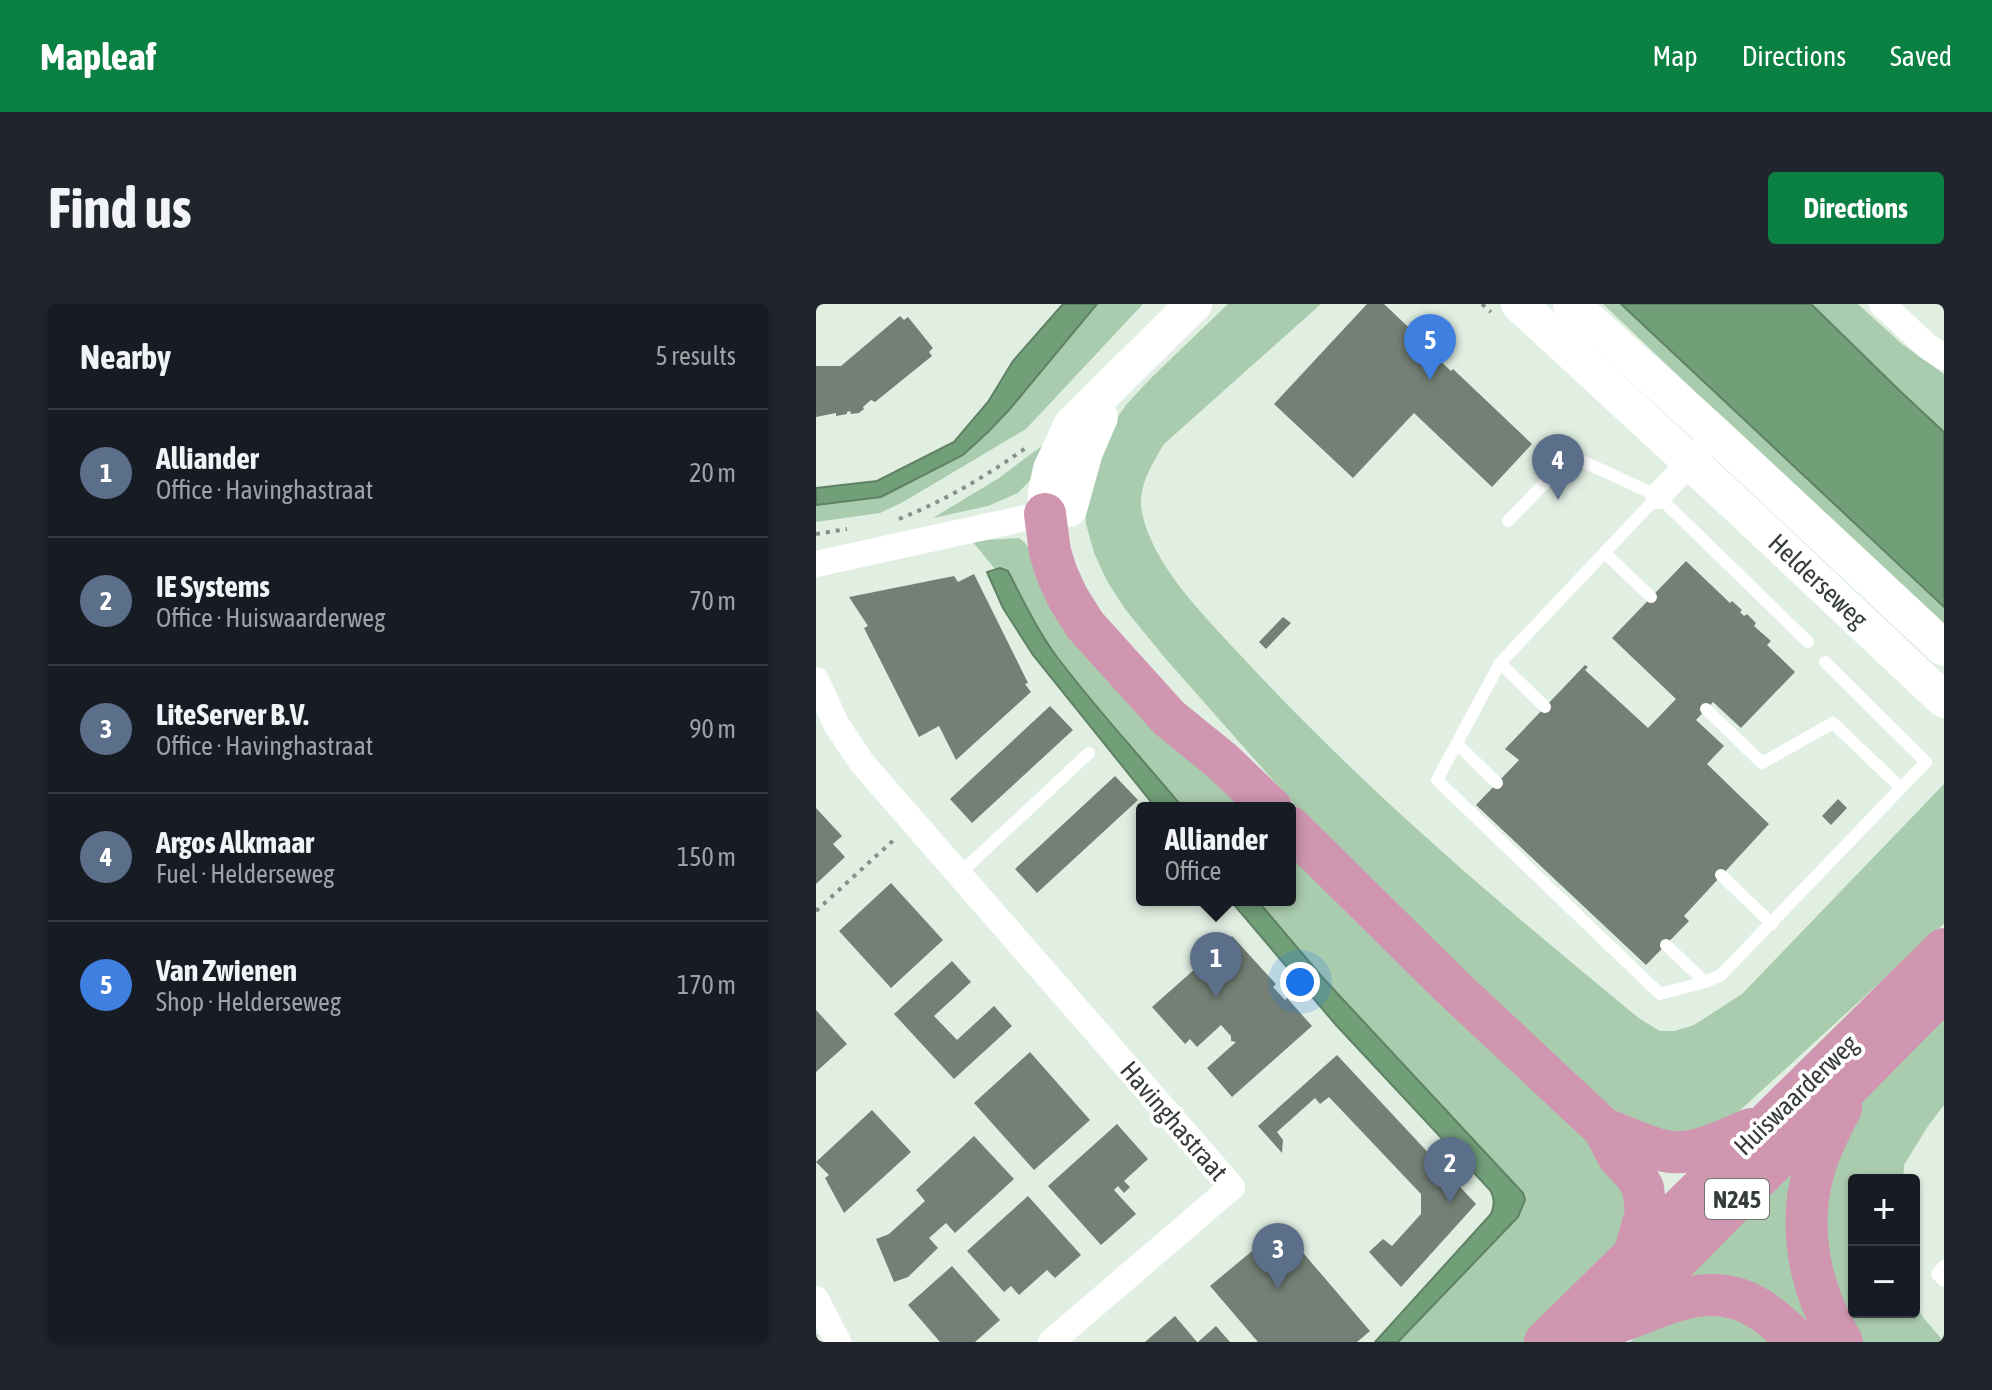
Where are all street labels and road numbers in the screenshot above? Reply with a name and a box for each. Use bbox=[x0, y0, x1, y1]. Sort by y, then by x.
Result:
street label: Helderseweg bbox=[1762, 528, 1874, 635]
street label: Huiswaarderweg bbox=[1728, 1028, 1865, 1161]
street label: Havinghastraat bbox=[1114, 1055, 1234, 1187]
road number: N245 bbox=[1705, 1179, 1769, 1219]

